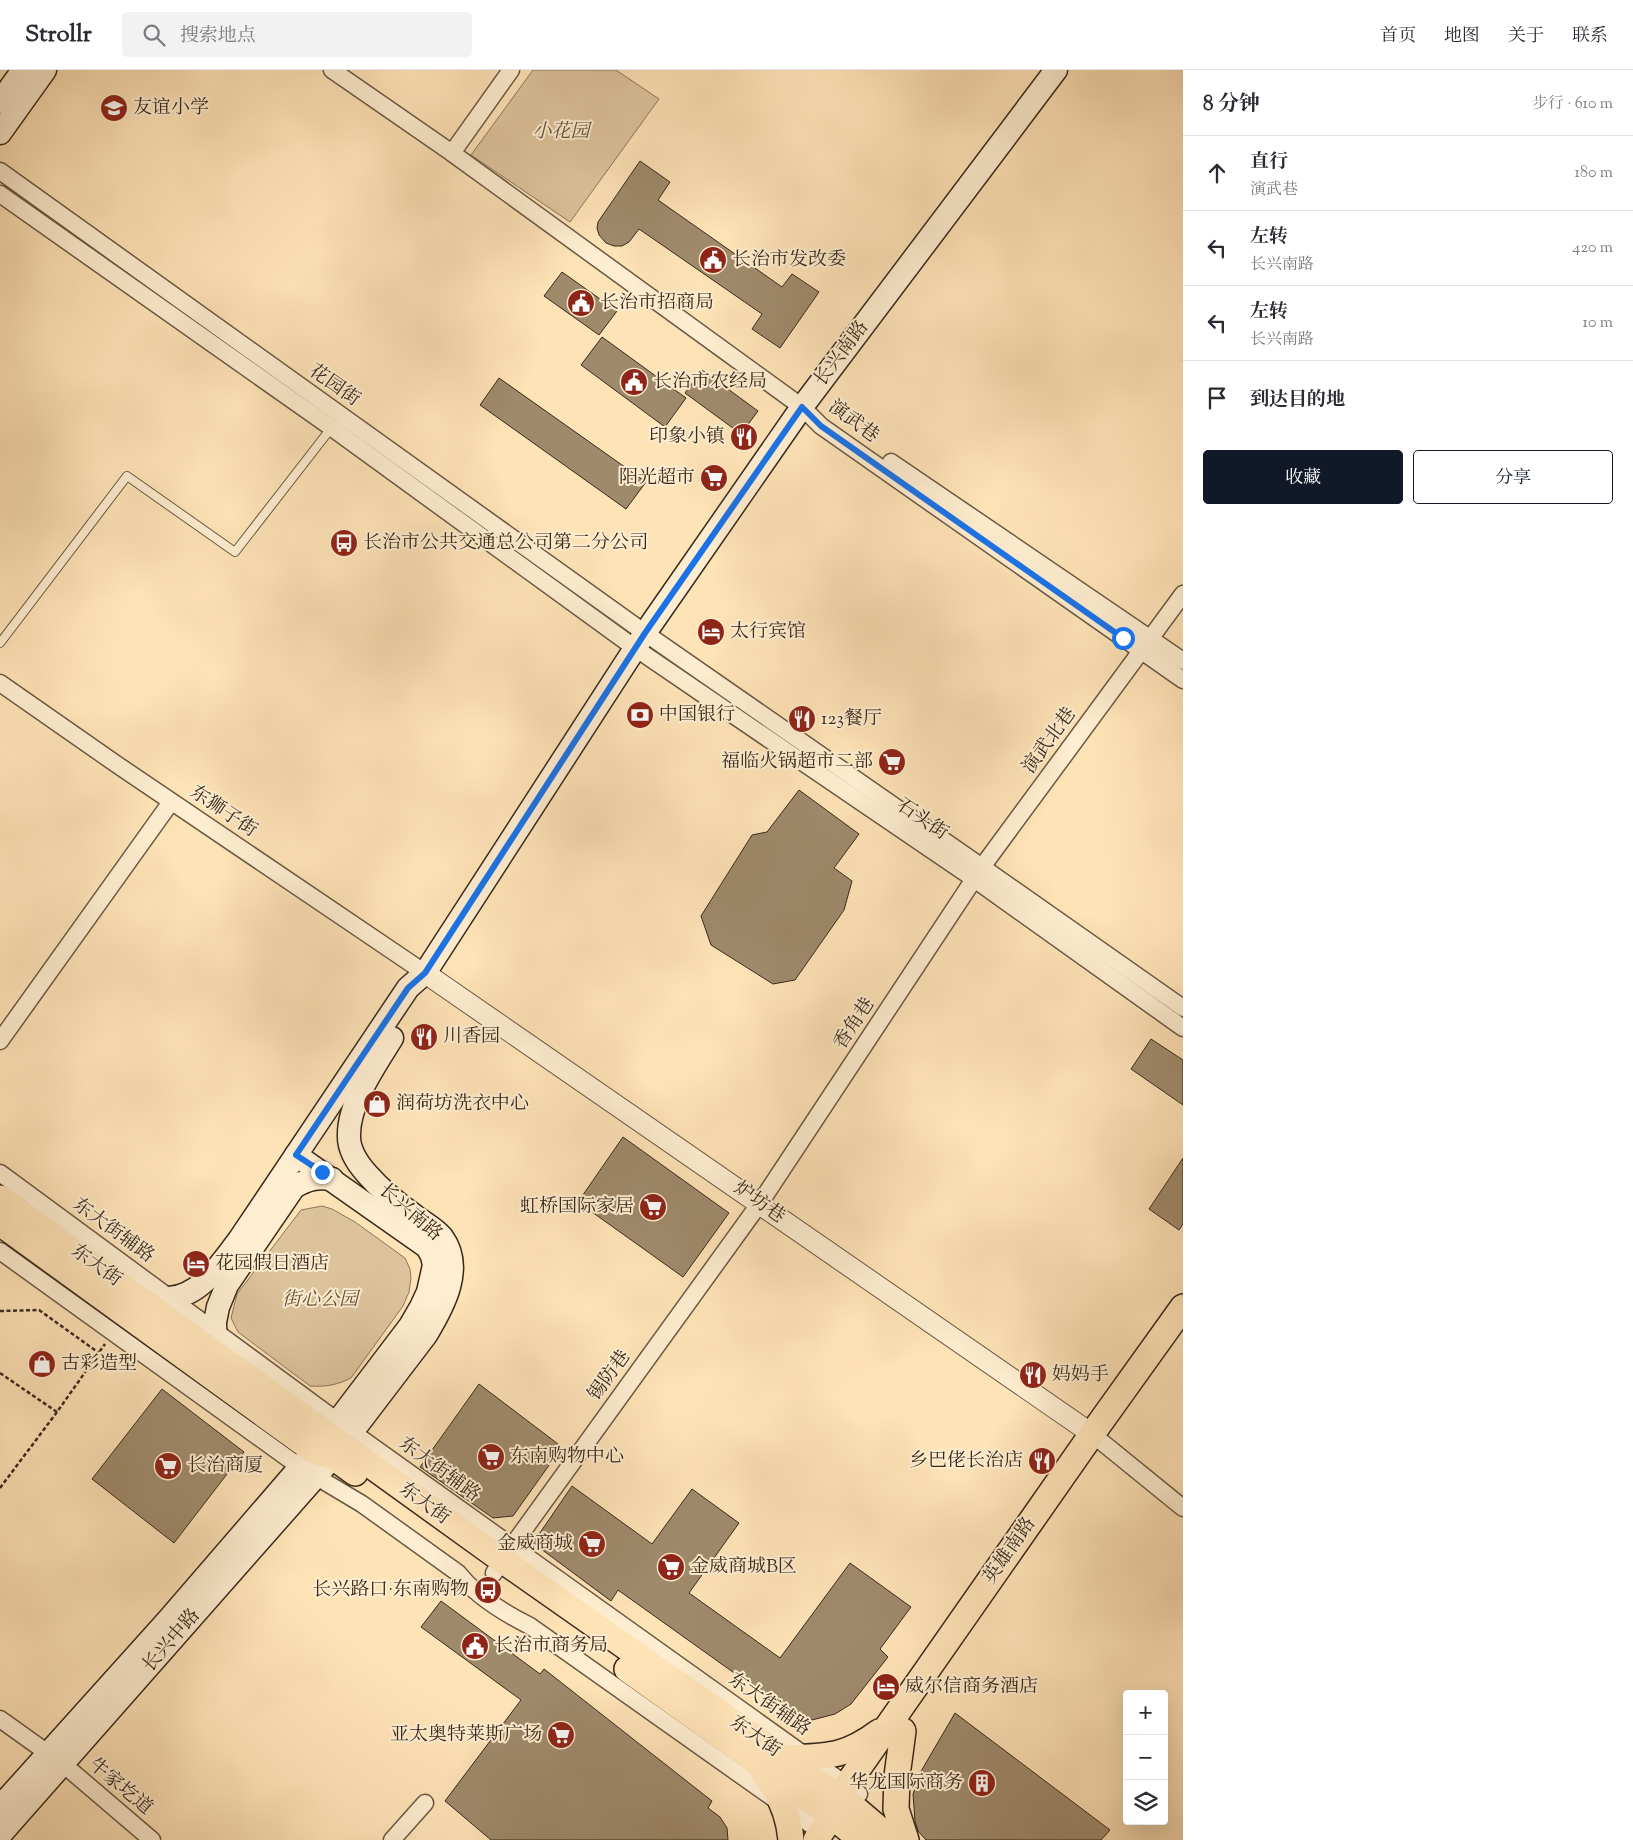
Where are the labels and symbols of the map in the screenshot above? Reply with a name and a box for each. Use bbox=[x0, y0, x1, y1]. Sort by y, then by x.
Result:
school or university icon: 友谊小学 bbox=[99, 93, 129, 123]
place label: 友谊小学 bbox=[133, 95, 209, 122]
park label: 小花园 bbox=[532, 119, 592, 146]
public building icon: 长治市发改委 bbox=[698, 245, 728, 275]
place label: 长治市发改委 bbox=[732, 247, 846, 274]
public building icon: 长治市招商局 bbox=[566, 288, 596, 318]
place label: 长治市招商局 bbox=[600, 290, 714, 317]
street label: 长兴南路 bbox=[808, 316, 876, 392]
street label: 花园街 bbox=[303, 359, 365, 413]
public building icon: 长治市农经局 bbox=[619, 367, 649, 397]
place label: 长治市农经局 bbox=[653, 369, 767, 396]
street label: 演武巷 bbox=[822, 394, 884, 450]
restaurant icon: 印象小镇 bbox=[729, 422, 759, 452]
place label: 印象小镇 bbox=[649, 424, 725, 451]
supermarket icon: 阳光超市 bbox=[699, 463, 729, 493]
place label: 阳光超市 bbox=[619, 465, 695, 492]
bus stop icon: 长治市公共交通总公司第二分公司 bbox=[329, 528, 359, 558]
place label: 长治市公共交通总公司第二分公司 bbox=[363, 530, 648, 557]
hotel icon: 太行宾馆 bbox=[696, 617, 726, 647]
place label: 太行宾馆 bbox=[730, 619, 806, 646]
route start bbox=[1112, 627, 1135, 650]
bank icon: 中国银行 bbox=[625, 700, 655, 730]
place label: 中国银行 bbox=[659, 702, 735, 729]
street label: 演武北巷 bbox=[1017, 702, 1083, 780]
restaurant icon: 123餐厅 bbox=[787, 704, 817, 734]
place label: 123餐厅 bbox=[821, 706, 882, 733]
supermarket icon: 福临火锅超市二部 bbox=[877, 747, 907, 777]
place label: 福临火锅超市二部 bbox=[721, 749, 873, 776]
street label: 东狮子街 bbox=[184, 780, 262, 844]
street label: 石头街 bbox=[891, 793, 953, 847]
street label: 香角巷 bbox=[828, 993, 882, 1055]
restaurant icon: 川香园 bbox=[409, 1022, 439, 1052]
place label: 川香园 bbox=[443, 1024, 500, 1051]
shop icon: 润荷坊洗衣中心 bbox=[362, 1089, 392, 1119]
place label: 润荷坊洗衣中心 bbox=[396, 1091, 529, 1118]
route end bbox=[311, 1161, 334, 1184]
street label: 炉坊巷 bbox=[728, 1176, 790, 1230]
street label: 长兴南路 bbox=[372, 1178, 448, 1248]
supermarket icon: 虹桥国际家居 bbox=[638, 1192, 668, 1222]
street label: 东大街辅路 bbox=[68, 1194, 158, 1268]
place label: 虹桥国际家居 bbox=[520, 1194, 634, 1221]
street label: 东大街 bbox=[66, 1240, 126, 1292]
hotel icon: 花园假日酒店 bbox=[181, 1249, 211, 1279]
place label: 花园假日酒店 bbox=[215, 1251, 329, 1278]
park label: 街心公园 bbox=[282, 1287, 361, 1314]
street label: 锡防巷 bbox=[582, 1345, 638, 1407]
shop icon: 古彩造型 bbox=[27, 1349, 57, 1379]
place label: 古彩造型 bbox=[61, 1351, 137, 1378]
restaurant icon: 妈妈手 bbox=[1018, 1360, 1048, 1390]
place label: 妈妈手 bbox=[1052, 1362, 1109, 1389]
street label: 东大街辅路 bbox=[394, 1433, 484, 1507]
supermarket icon: 东南购物中心 bbox=[476, 1442, 506, 1472]
place label: 东南购物中心 bbox=[510, 1444, 624, 1471]
restaurant icon: 乡巴佬长治店 bbox=[1027, 1446, 1057, 1476]
place label: 乡巴佬长治店 bbox=[909, 1448, 1023, 1475]
supermarket icon: 长治商厦 bbox=[153, 1451, 183, 1481]
place label: 长治商厦 bbox=[187, 1453, 263, 1480]
street label: 东大街 bbox=[394, 1478, 454, 1530]
street label: 英雄南路 bbox=[977, 1512, 1043, 1590]
supermarket icon: 金威商城 bbox=[577, 1529, 607, 1559]
place label: 金威商城 bbox=[497, 1531, 573, 1558]
supermarket icon: 金威商城B区 bbox=[656, 1552, 686, 1582]
place label: 金威商城B区 bbox=[690, 1554, 797, 1581]
bus stop icon: 长兴路口·东南购物 bbox=[473, 1575, 503, 1605]
place label: 长兴路口·东南购物 bbox=[312, 1577, 469, 1604]
street label: 长兴中路 bbox=[137, 1603, 207, 1679]
public building icon: 长治市商务局 bbox=[460, 1631, 490, 1661]
place label: 长治市商务局 bbox=[494, 1633, 608, 1660]
street label: 东大街辅路 bbox=[724, 1668, 814, 1742]
hotel icon: 威尔信商务酒店 bbox=[871, 1672, 901, 1702]
place label: 威尔信商务酒店 bbox=[905, 1674, 1038, 1701]
street label: 东大街 bbox=[725, 1711, 785, 1763]
supermarket icon: 亚太奥特莱斯广场 bbox=[546, 1720, 576, 1750]
place label: 亚太奥特莱斯广场 bbox=[390, 1722, 542, 1749]
street label: 牛家圪道 bbox=[82, 1752, 158, 1822]
building icon: 华龙国际商务 bbox=[967, 1768, 997, 1798]
place label: 华龙国际商务 bbox=[849, 1770, 963, 1797]

